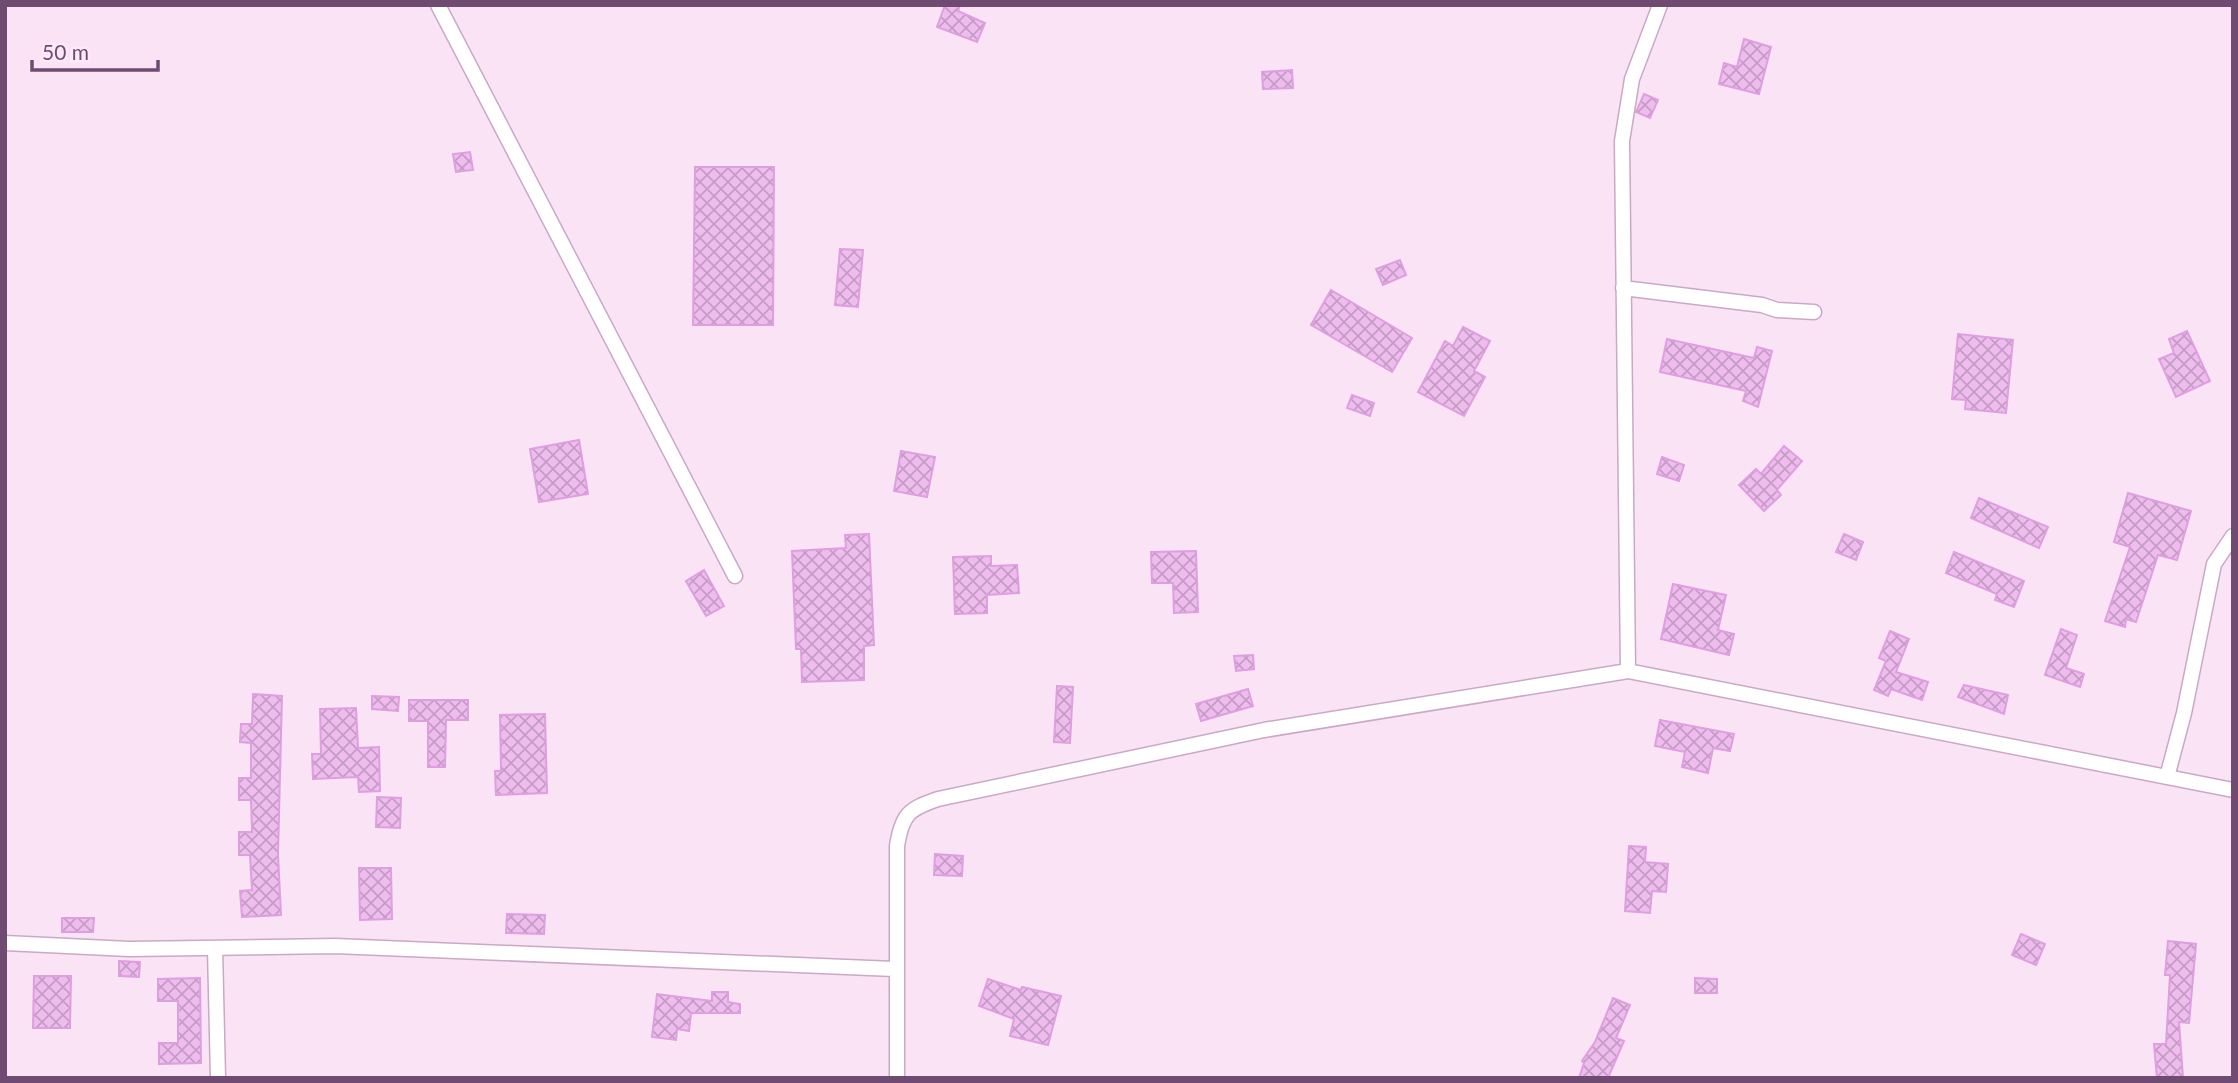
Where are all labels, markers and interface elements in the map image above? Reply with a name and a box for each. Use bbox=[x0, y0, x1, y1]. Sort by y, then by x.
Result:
scale bar bbox=[32, 28, 158, 72]
text: 50 m bbox=[42, 39, 89, 64]

